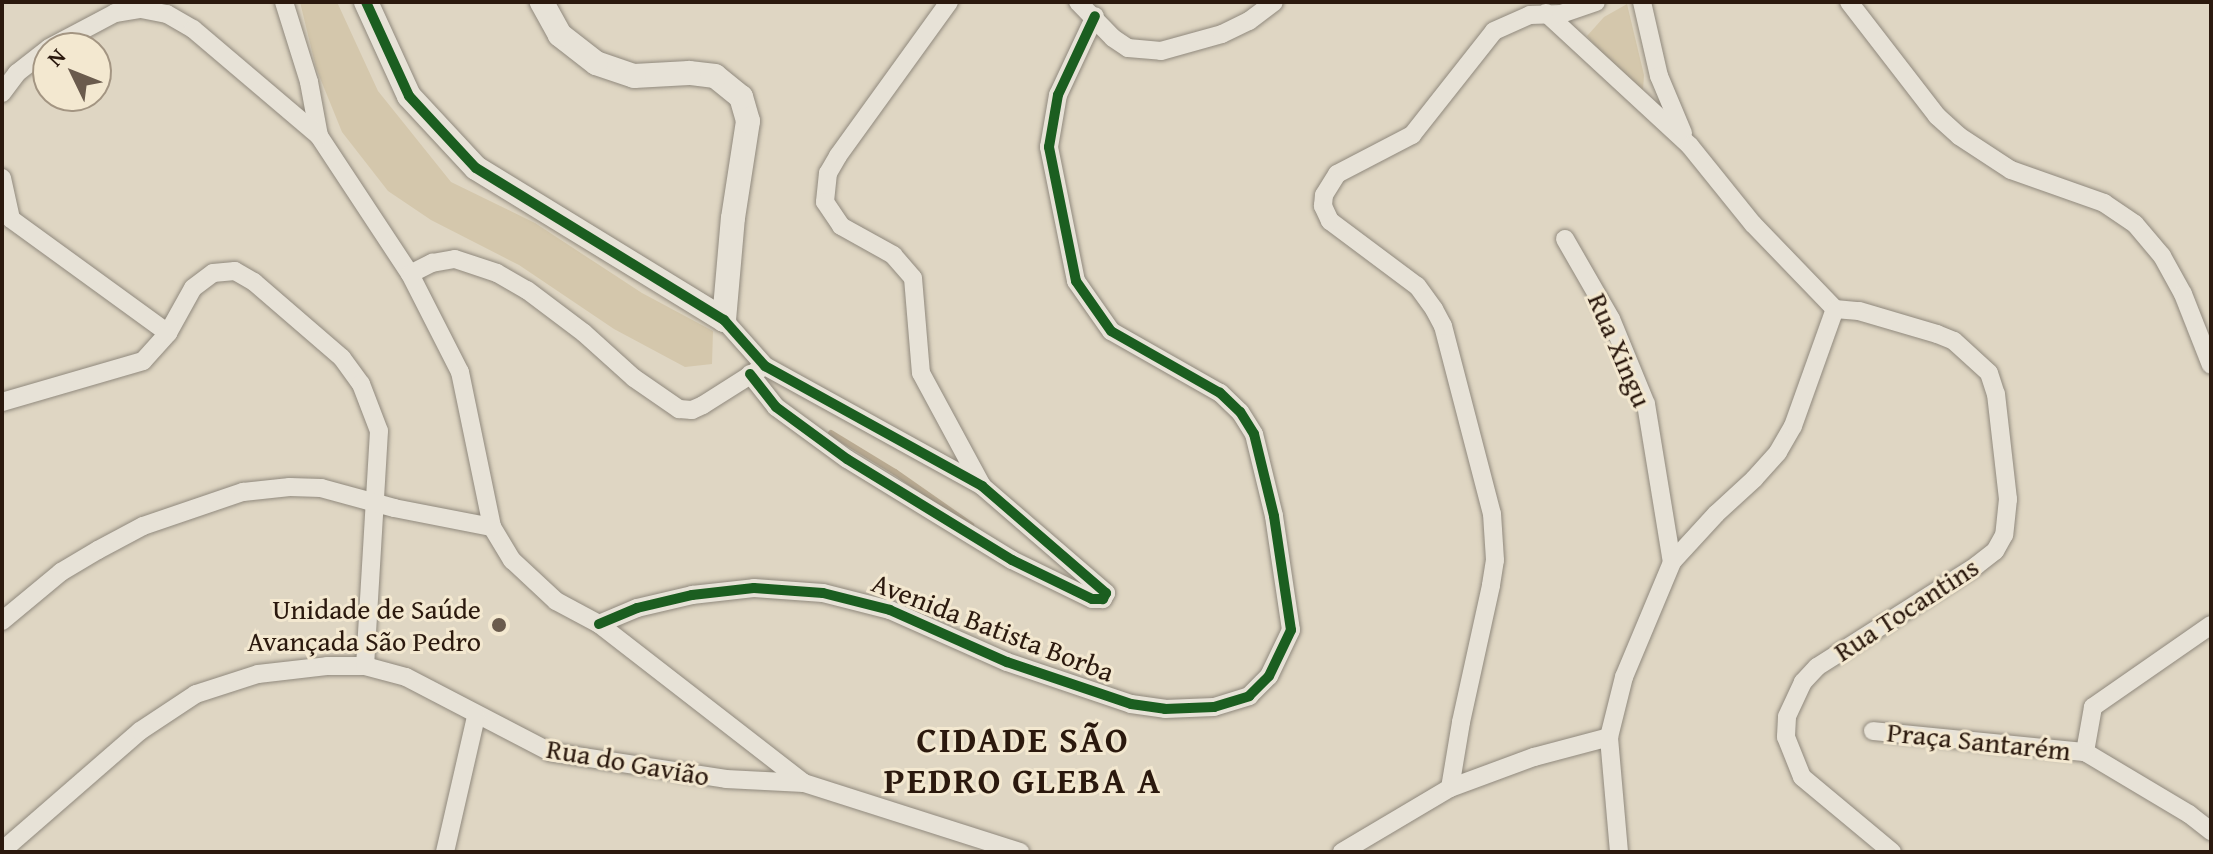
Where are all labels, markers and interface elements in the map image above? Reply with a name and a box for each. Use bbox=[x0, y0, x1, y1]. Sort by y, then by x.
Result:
north arrow bbox=[32, 32, 112, 112]
text: N bbox=[39, 41, 73, 73]
street label: Rua Xingu bbox=[1581, 288, 1659, 412]
street label: Rua Tocantins bbox=[1827, 550, 1985, 668]
street label: Avenida Batista Borba bbox=[867, 565, 1119, 689]
place label: Unidade de Saúde Avançada São Pedro bbox=[247, 592, 481, 658]
marker: Unidade de Saúde Avançada São Pedro bbox=[488, 614, 510, 636]
street label: Praça Santarém bbox=[1885, 715, 2073, 767]
district label: CIDADE SÃO PEDRO GLEBA A bbox=[884, 716, 1162, 801]
street label: Rua do Gavião bbox=[544, 731, 712, 793]

